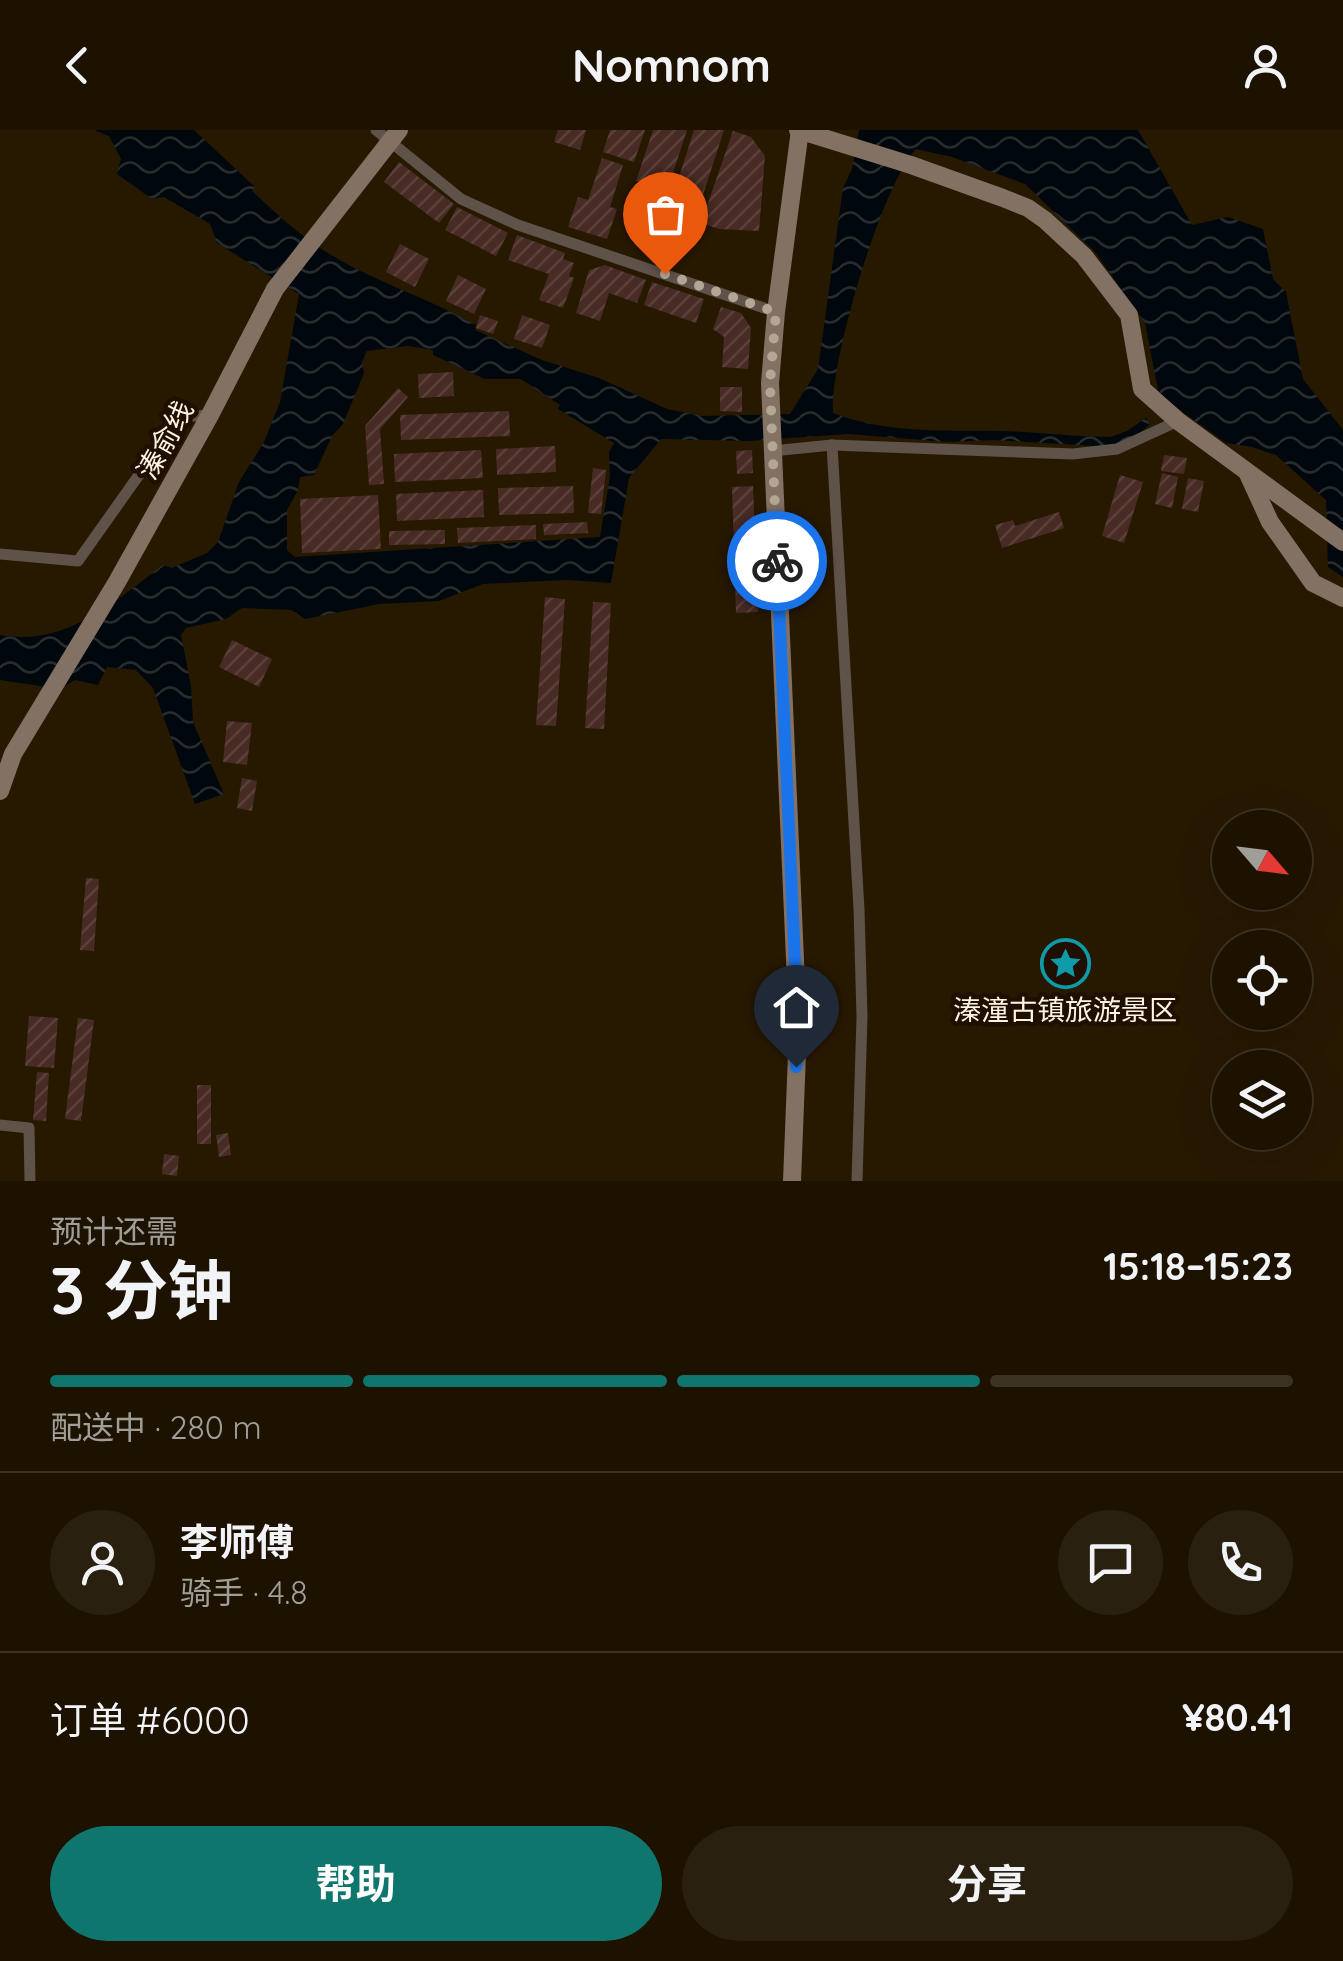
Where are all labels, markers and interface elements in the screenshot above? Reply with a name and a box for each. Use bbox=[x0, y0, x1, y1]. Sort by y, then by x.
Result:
text: Nomnom bbox=[572, 37, 771, 93]
icon: back bbox=[50, 38, 105, 93]
icon: person bbox=[1238, 38, 1293, 93]
pin bbox=[623, 172, 708, 275]
icon: bag bbox=[638, 187, 693, 242]
street label: 溱俞线 bbox=[129, 395, 200, 485]
courier bbox=[727, 511, 827, 611]
icon: bike bbox=[750, 534, 805, 589]
north arrow bbox=[1212, 810, 1312, 910]
map controls bbox=[1212, 810, 1312, 1150]
button: locate bbox=[1212, 930, 1312, 1030]
place icon: 溱潼古镇旅游景区 bbox=[1039, 937, 1091, 989]
pin bbox=[754, 965, 839, 1068]
icon: home bbox=[769, 980, 824, 1035]
place label: 溱潼古镇旅游景区 bbox=[953, 992, 1177, 1027]
button: layers bbox=[1212, 1050, 1312, 1150]
text: 预计还需 bbox=[50, 1211, 178, 1251]
text: 15:18–15:23 bbox=[1103, 1242, 1293, 1290]
text: 3 分钟 bbox=[50, 1249, 233, 1330]
text: 配送中 · 280 m bbox=[50, 1407, 262, 1447]
button: person bbox=[50, 1510, 155, 1615]
button: chat bbox=[1058, 1510, 1163, 1615]
button: phone bbox=[1188, 1510, 1293, 1615]
text: 李师傅 bbox=[180, 1518, 294, 1566]
text: 骑手 · 4.8 bbox=[180, 1572, 308, 1612]
text: ¥80.41 bbox=[1182, 1693, 1293, 1741]
text: 订单 #6000 bbox=[50, 1696, 250, 1744]
button: 帮助 bbox=[50, 1826, 662, 1941]
button: 分享 bbox=[682, 1826, 1293, 1941]

